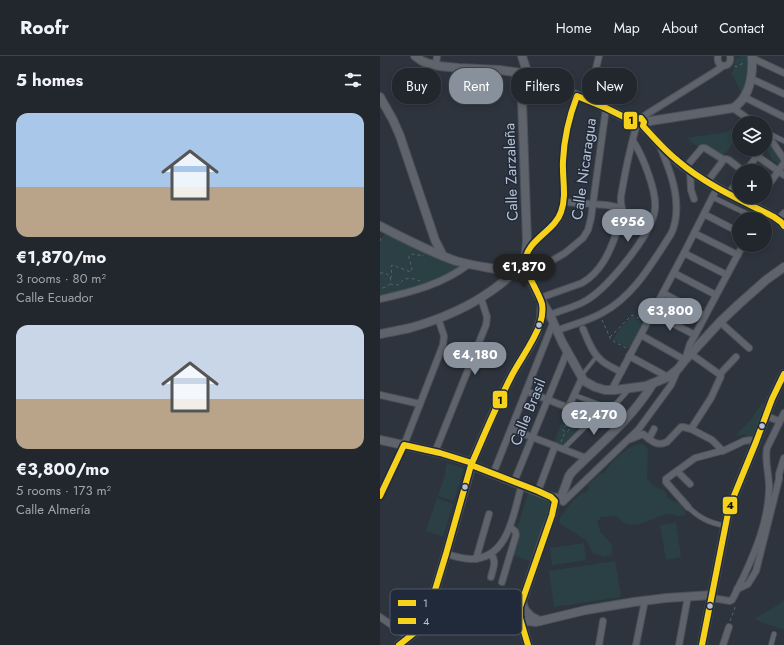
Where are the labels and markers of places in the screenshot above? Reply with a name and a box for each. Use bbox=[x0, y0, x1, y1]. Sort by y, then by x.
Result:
pin: €956 bbox=[604, 209, 652, 243]
pin: €1,870 bbox=[491, 254, 557, 288]
pin: €3,800 bbox=[637, 298, 703, 332]
unlabelled marker bbox=[534, 320, 544, 330]
pin: €4,180 bbox=[442, 342, 508, 376]
pin: €2,470 bbox=[561, 402, 627, 436]
unlabelled marker bbox=[757, 421, 767, 431]
unlabelled marker bbox=[460, 482, 470, 492]
unlabelled marker bbox=[705, 601, 715, 611]

